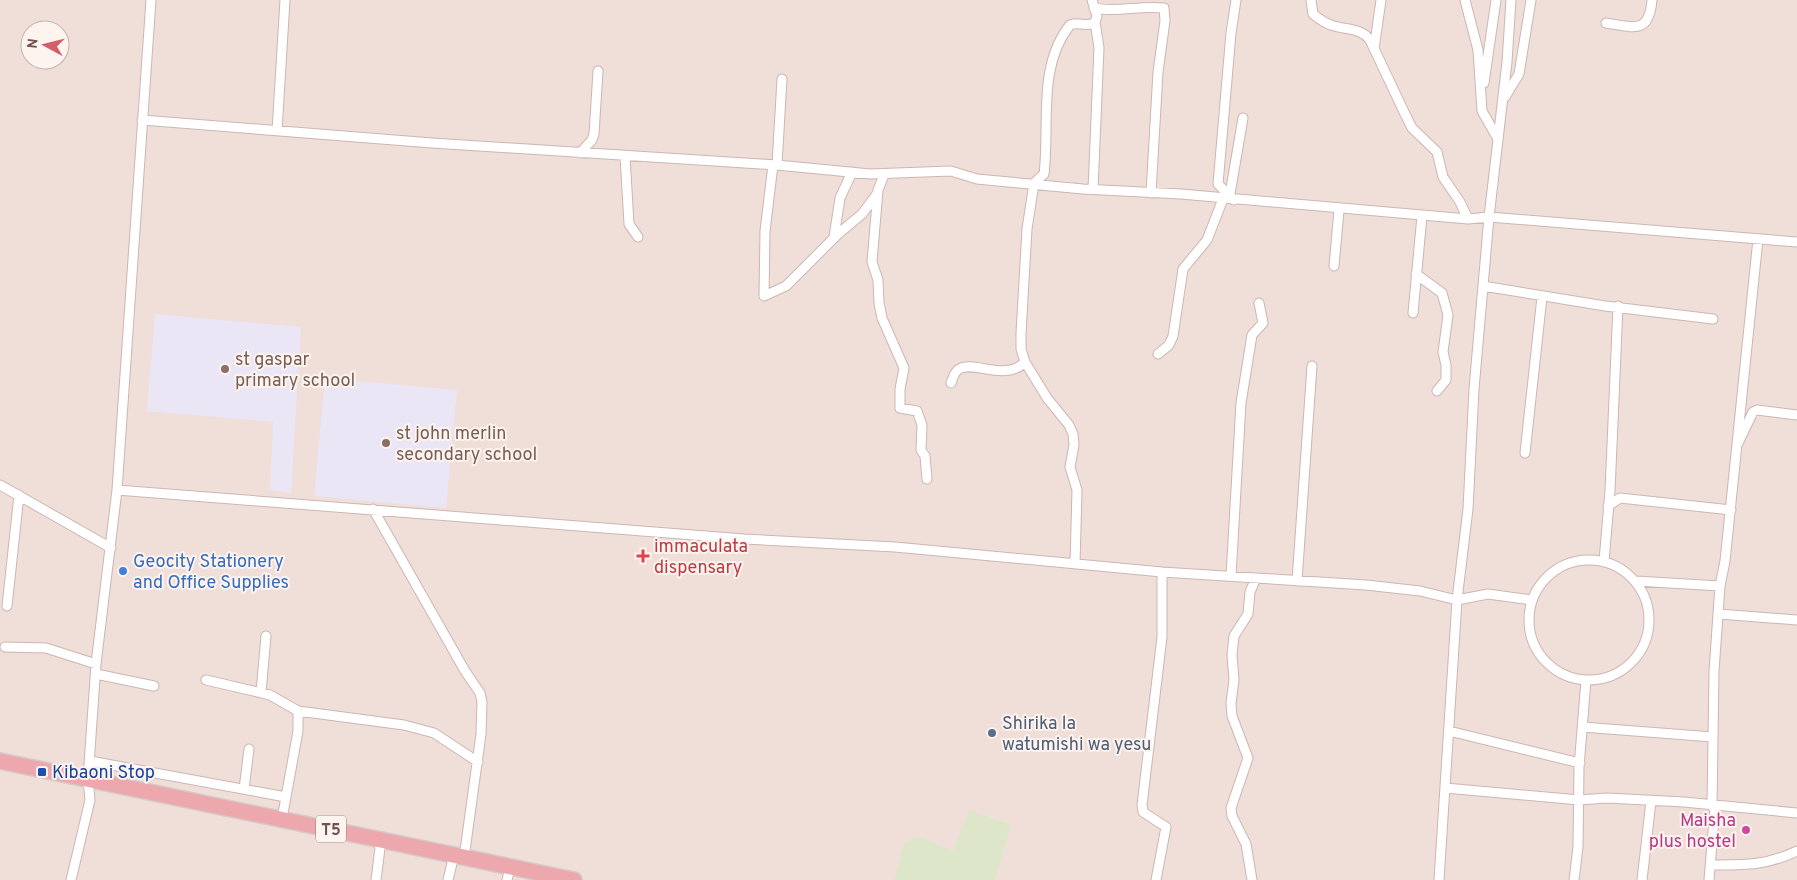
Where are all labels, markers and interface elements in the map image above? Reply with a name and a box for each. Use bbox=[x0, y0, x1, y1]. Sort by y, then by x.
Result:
north arrow bbox=[20, 20, 70, 70]
text: N bbox=[25, 38, 43, 50]
place label: st gaspar primary school bbox=[235, 349, 355, 393]
marker: st gaspar primary school bbox=[219, 363, 231, 375]
place label: st john merlin secondary school bbox=[396, 423, 537, 467]
marker: st john merlin secondary school bbox=[380, 437, 392, 449]
place label: immaculata dispensary bbox=[654, 536, 748, 580]
marker: immaculata dispensary bbox=[636, 549, 650, 563]
place label: Geocity Stationery and Office Supplies bbox=[133, 551, 289, 595]
marker: Geocity Stationery and Office Supplies bbox=[117, 565, 129, 577]
place label: Shirika la watumishi wa yesu bbox=[1002, 713, 1151, 757]
marker: Shirika la watumishi wa yesu bbox=[986, 727, 998, 739]
place label: Kibaoni Stop bbox=[52, 762, 155, 785]
marker: Kibaoni Stop bbox=[36, 766, 48, 778]
place label: Maisha plus hostel bbox=[1649, 810, 1736, 854]
road number: T5 bbox=[316, 816, 346, 842]
marker: Maisha plus hostel bbox=[1740, 824, 1752, 836]

